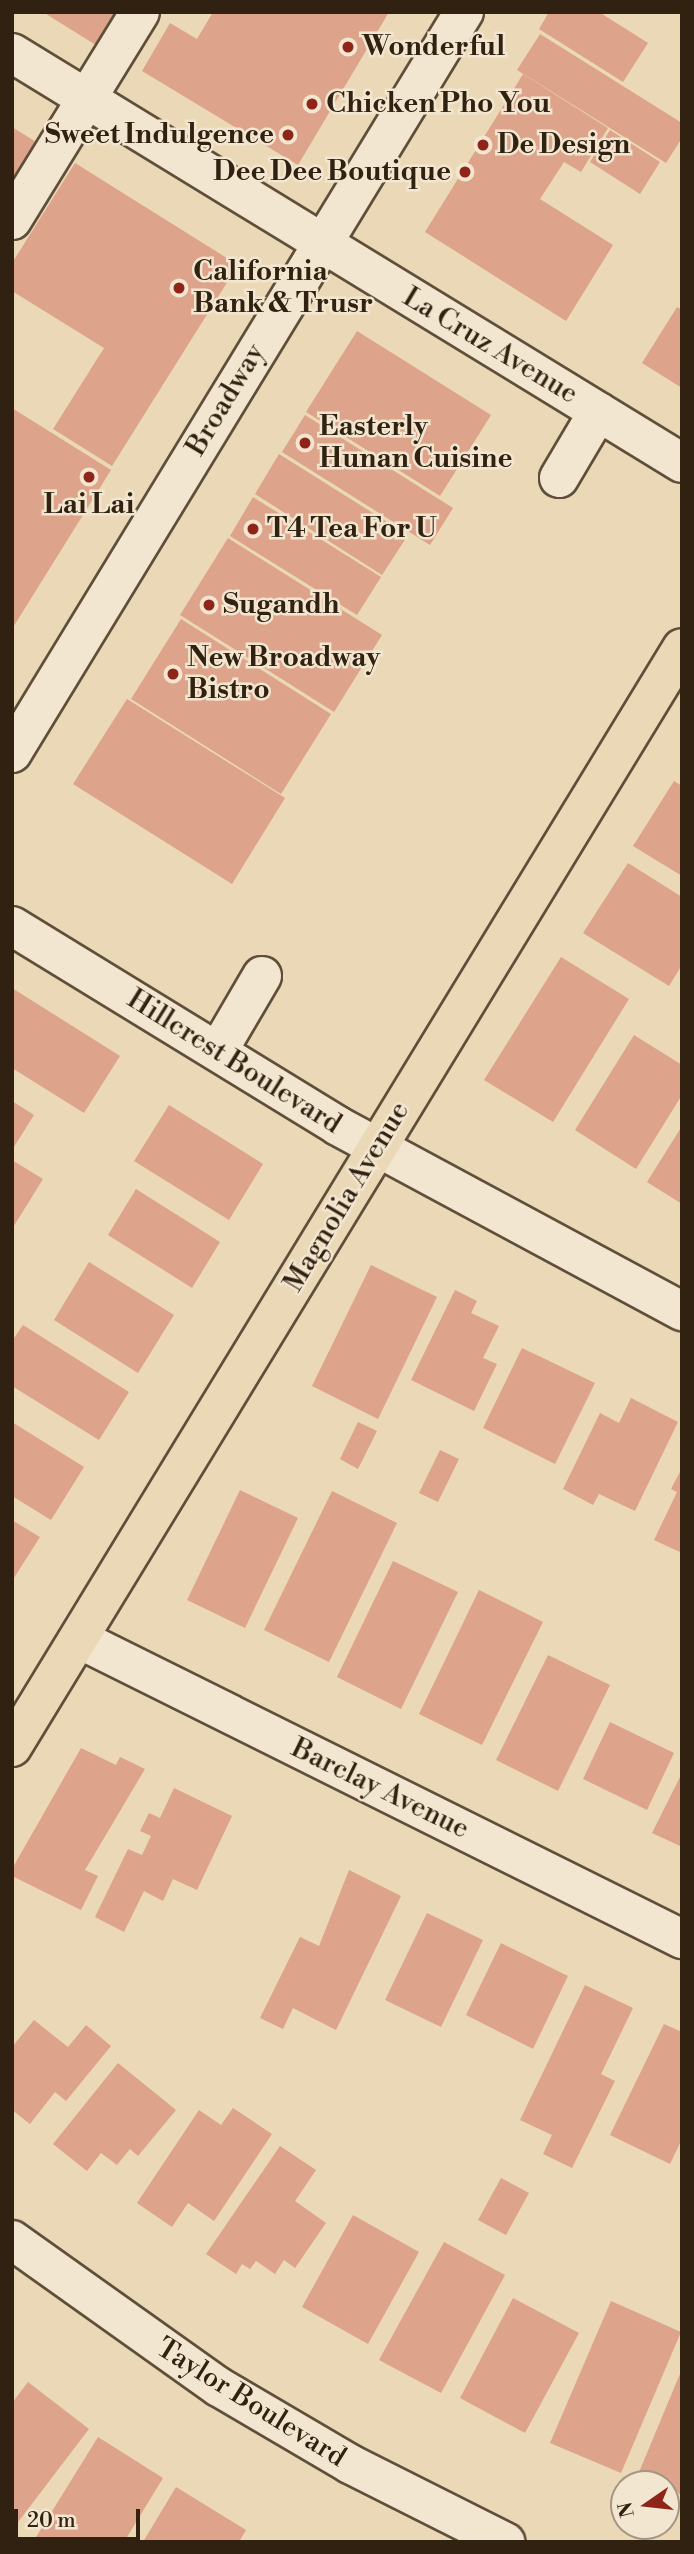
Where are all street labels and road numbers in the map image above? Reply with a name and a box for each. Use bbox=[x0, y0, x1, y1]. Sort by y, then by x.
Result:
street label: La Cruz Avenue bbox=[396, 281, 584, 411]
street label: Broadway bbox=[180, 338, 272, 462]
street label: Hillcrest Boulevard bbox=[121, 983, 347, 1141]
street label: Magnolia Avenue bbox=[277, 1096, 417, 1298]
street label: Barclay Avenue bbox=[286, 1732, 474, 1846]
street label: Taylor Boulevard bbox=[150, 2331, 352, 2475]

